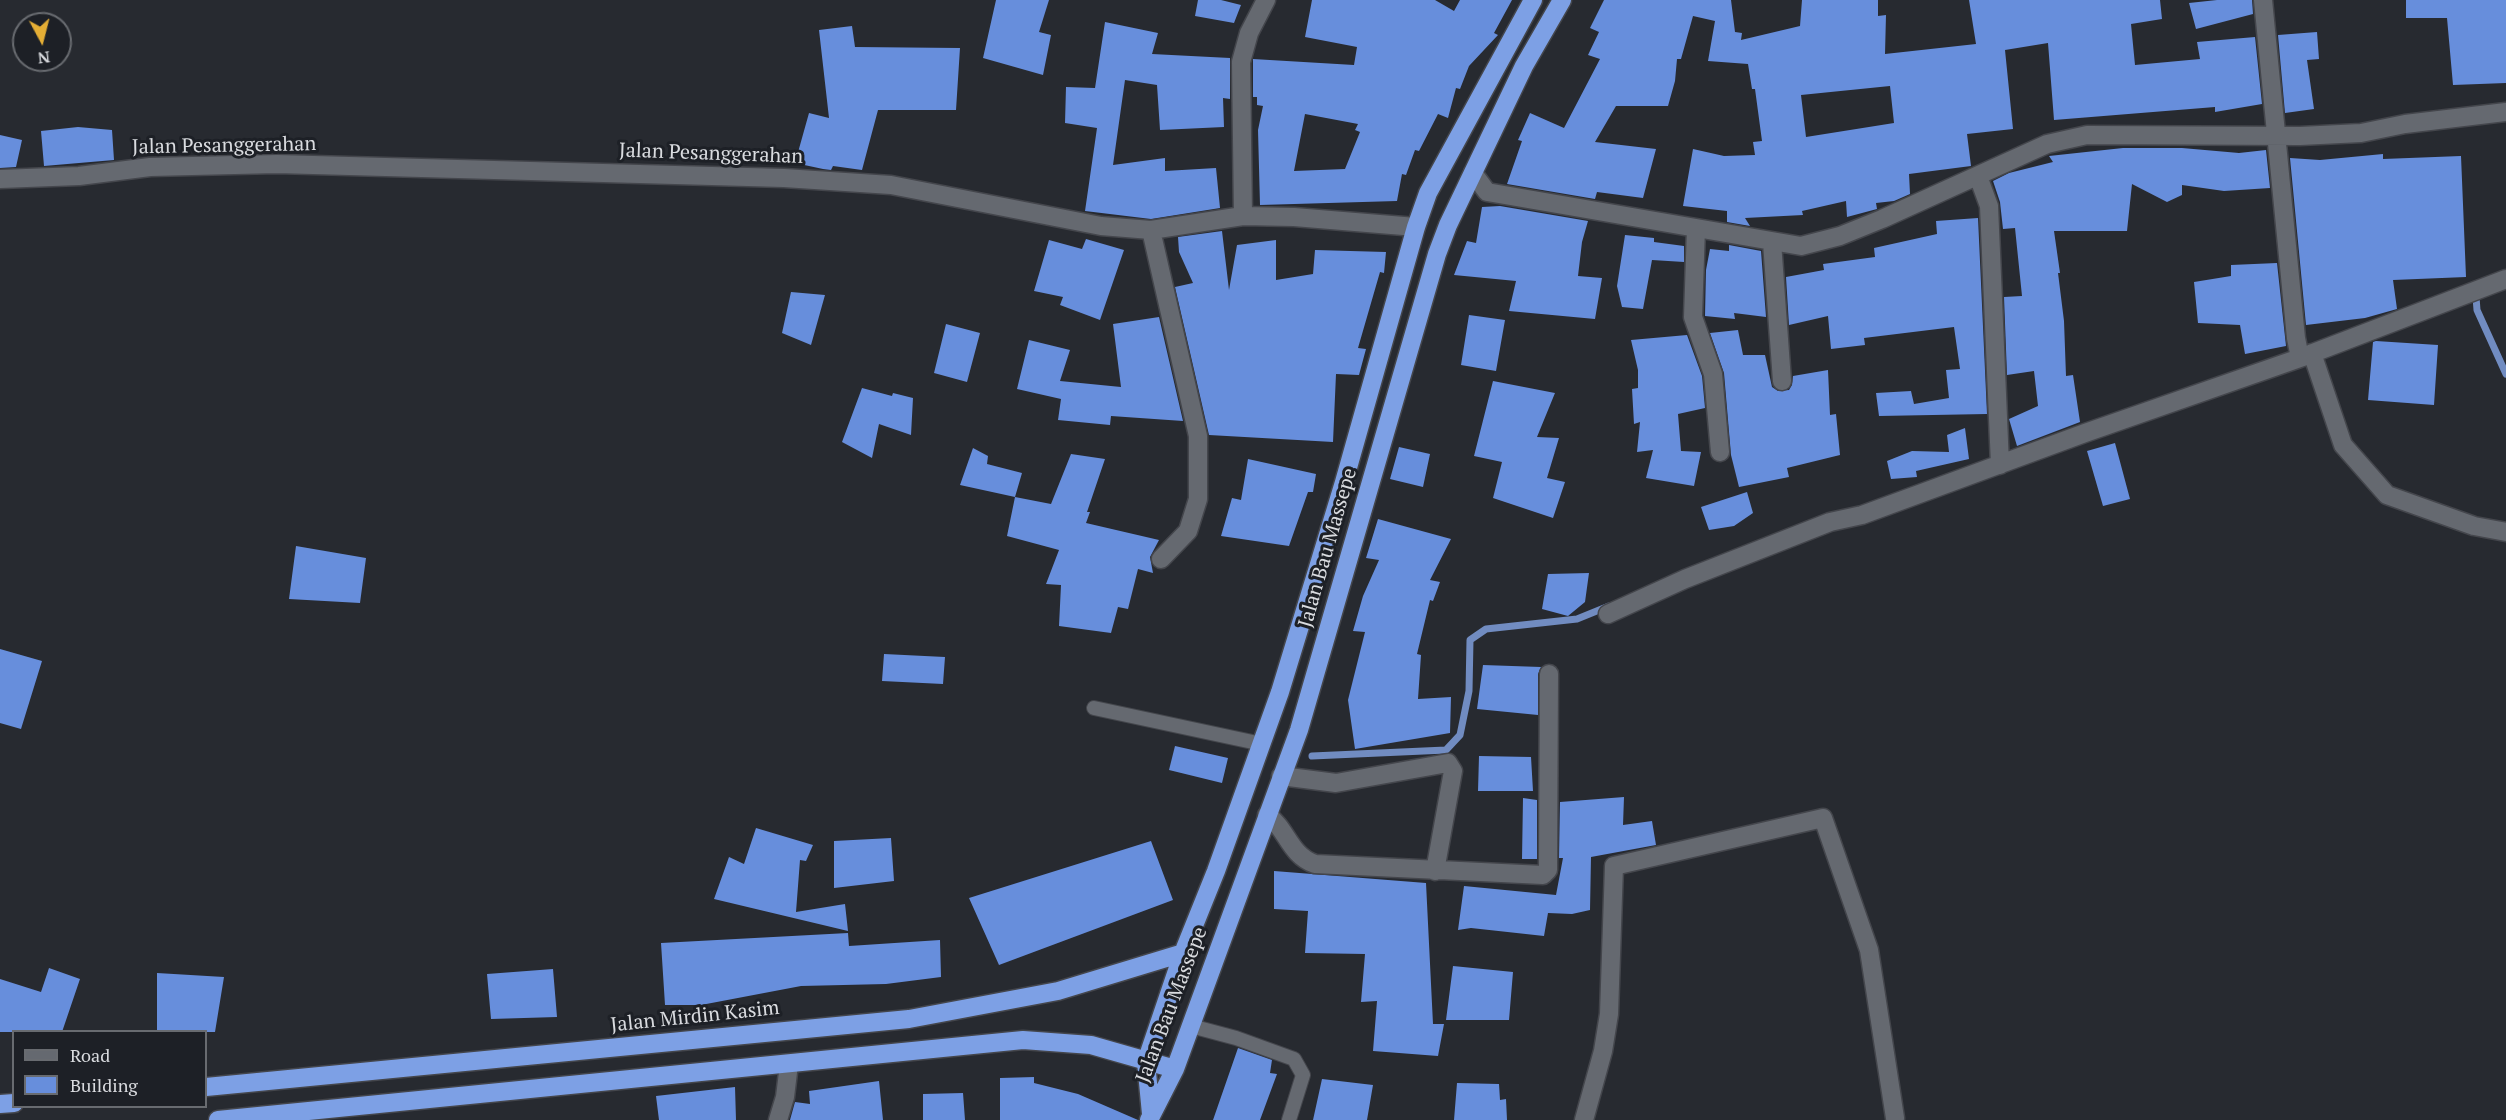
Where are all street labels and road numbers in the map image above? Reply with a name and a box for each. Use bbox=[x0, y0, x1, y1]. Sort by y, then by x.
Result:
street label: Jalan Pesanggerahan bbox=[132, 132, 316, 160]
street label: Jalan Pesanggerahan bbox=[618, 139, 804, 169]
street label: Jalan Bau Massepe bbox=[1294, 466, 1362, 630]
street label: Jalan Bau Massepe bbox=[1131, 924, 1213, 1086]
street label: Jalan Mirdin Kasim bbox=[609, 996, 781, 1038]

